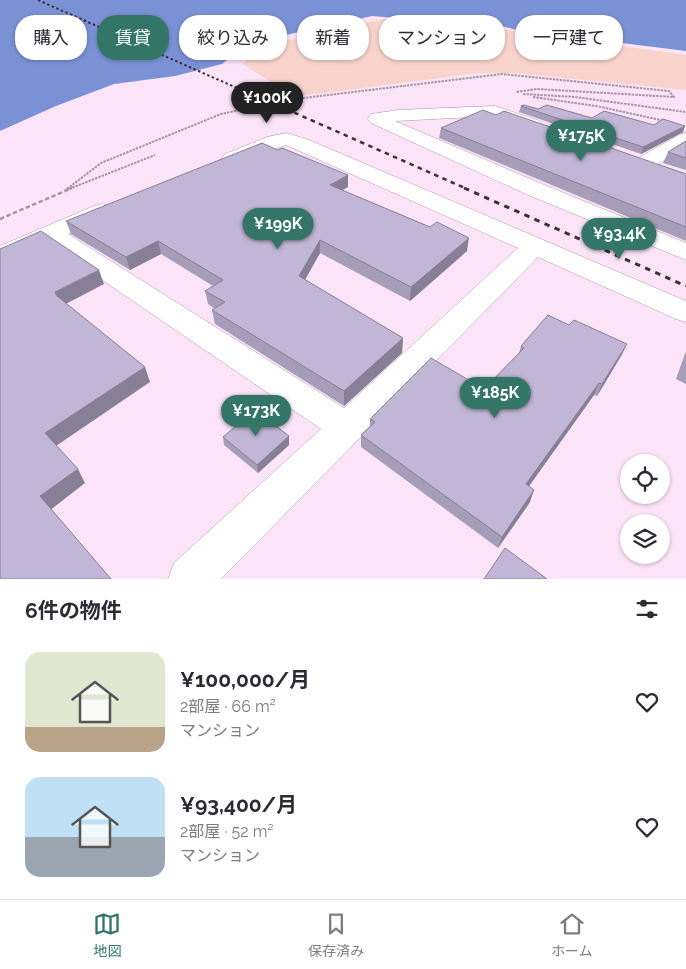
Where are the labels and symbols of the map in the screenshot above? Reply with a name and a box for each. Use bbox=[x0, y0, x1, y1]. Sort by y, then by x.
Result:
pin: ¥100K bbox=[232, 82, 302, 124]
pin: ¥175K bbox=[546, 120, 616, 162]
pin: ¥199K bbox=[243, 208, 313, 250]
pin: ¥93.4K bbox=[578, 218, 660, 260]
pin: ¥185K bbox=[460, 376, 530, 419]
pin: ¥173K bbox=[221, 394, 291, 437]

